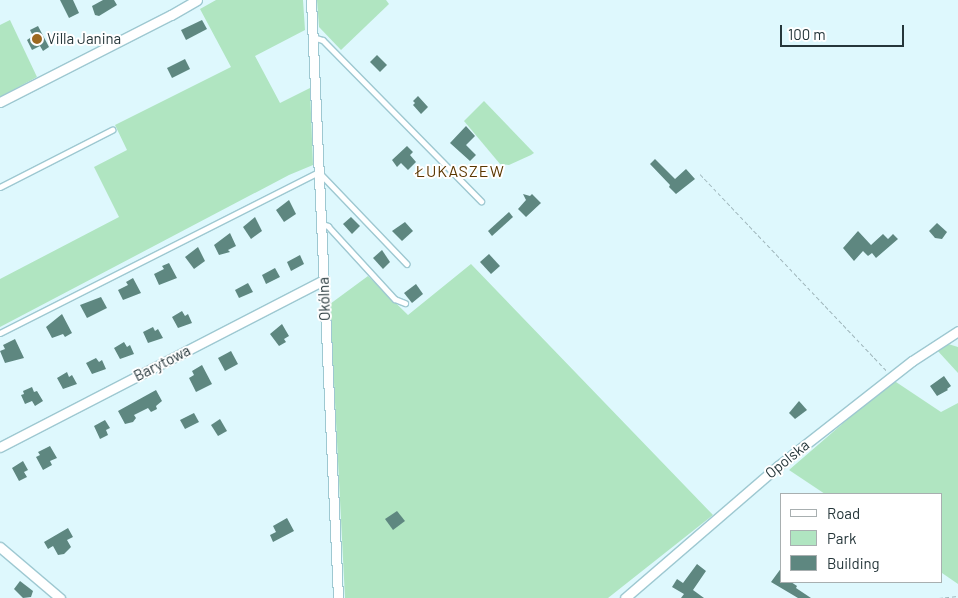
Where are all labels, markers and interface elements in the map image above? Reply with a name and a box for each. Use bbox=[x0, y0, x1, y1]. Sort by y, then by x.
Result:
scale bar bbox=[783, 15, 907, 47]
text: 100 m bbox=[788, 25, 826, 43]
place label: Villa Janina bbox=[47, 30, 121, 48]
marker: Villa Janina bbox=[31, 33, 43, 45]
district label: ŁUKASZEW bbox=[414, 161, 506, 181]
street label: Okólna bbox=[314, 277, 334, 321]
street label: Barytowa bbox=[131, 341, 193, 385]
street label: Opolska bbox=[761, 436, 813, 482]
legend bbox=[780, 493, 943, 583]
text: Road bbox=[827, 504, 860, 522]
text: Park bbox=[827, 529, 856, 547]
text: Building bbox=[827, 554, 880, 572]

